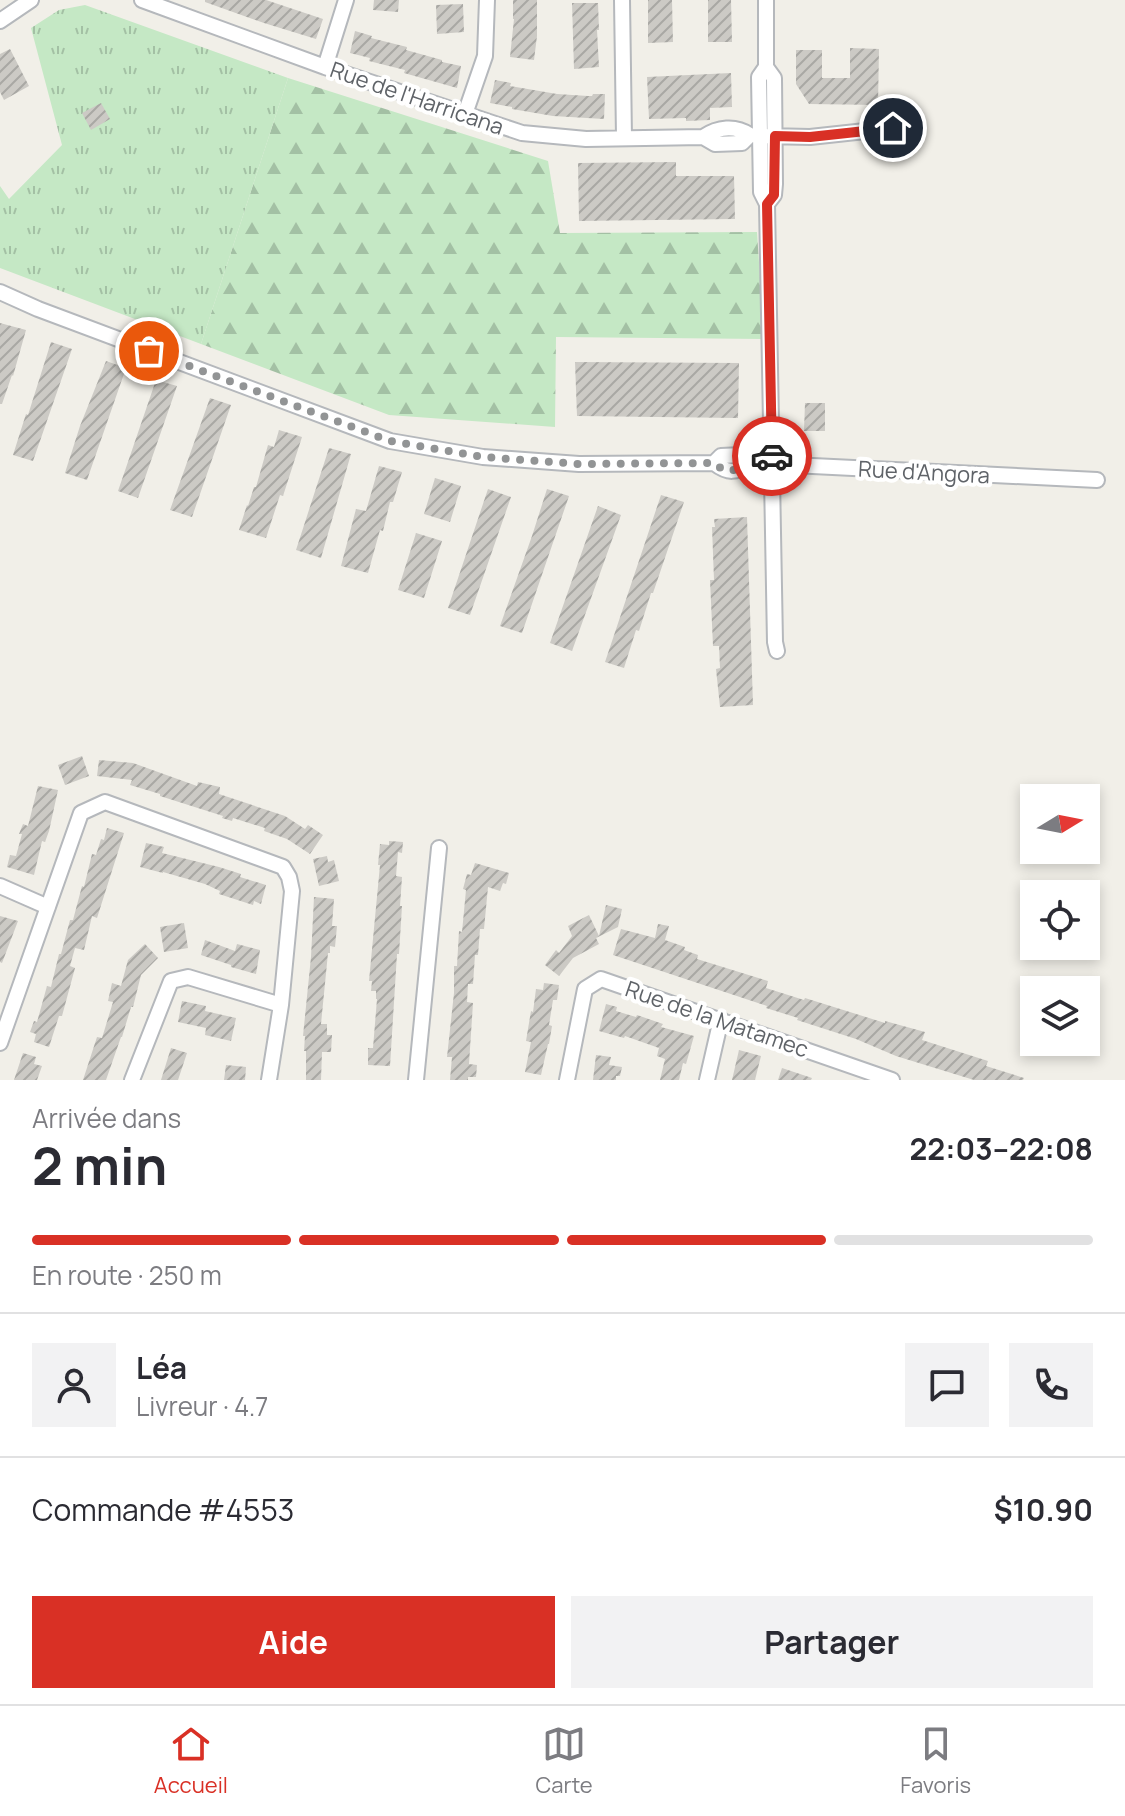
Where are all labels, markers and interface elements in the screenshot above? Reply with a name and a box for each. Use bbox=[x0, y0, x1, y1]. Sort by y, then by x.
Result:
street label: Rue de l'Harricana bbox=[326, 54, 508, 142]
pin bbox=[859, 94, 927, 162]
icon: home bbox=[871, 106, 915, 150]
pin bbox=[115, 317, 183, 385]
icon: bag bbox=[127, 329, 171, 373]
courier bbox=[732, 416, 812, 496]
icon: car bbox=[750, 434, 794, 478]
street label: Rue d'Angora bbox=[857, 454, 991, 490]
north arrow bbox=[1020, 784, 1100, 864]
map controls bbox=[1020, 784, 1100, 1056]
button: locate bbox=[1020, 880, 1100, 960]
street label: Rue de la Matamec bbox=[622, 974, 812, 1064]
button: layers bbox=[1020, 976, 1100, 1056]
text: Arrivée dans bbox=[32, 1100, 181, 1136]
text: 22:03–22:08 bbox=[909, 1128, 1093, 1169]
text: 2 min bbox=[32, 1130, 167, 1201]
text: En route · 250 m bbox=[32, 1257, 222, 1293]
button: person bbox=[32, 1343, 116, 1427]
button: chat bbox=[905, 1343, 989, 1427]
button: phone bbox=[1009, 1343, 1093, 1427]
text: Léa bbox=[136, 1347, 187, 1388]
text: Livreur · 4.7 bbox=[136, 1388, 268, 1424]
text: Commande #4553 bbox=[32, 1489, 294, 1530]
text: $10.90 bbox=[994, 1489, 1093, 1530]
button: Aide bbox=[32, 1596, 555, 1688]
button: Partager bbox=[571, 1596, 1093, 1688]
tab: Accueil bbox=[154, 1722, 228, 1800]
tab: Carte bbox=[536, 1722, 593, 1800]
tab: Favoris bbox=[900, 1722, 971, 1800]

